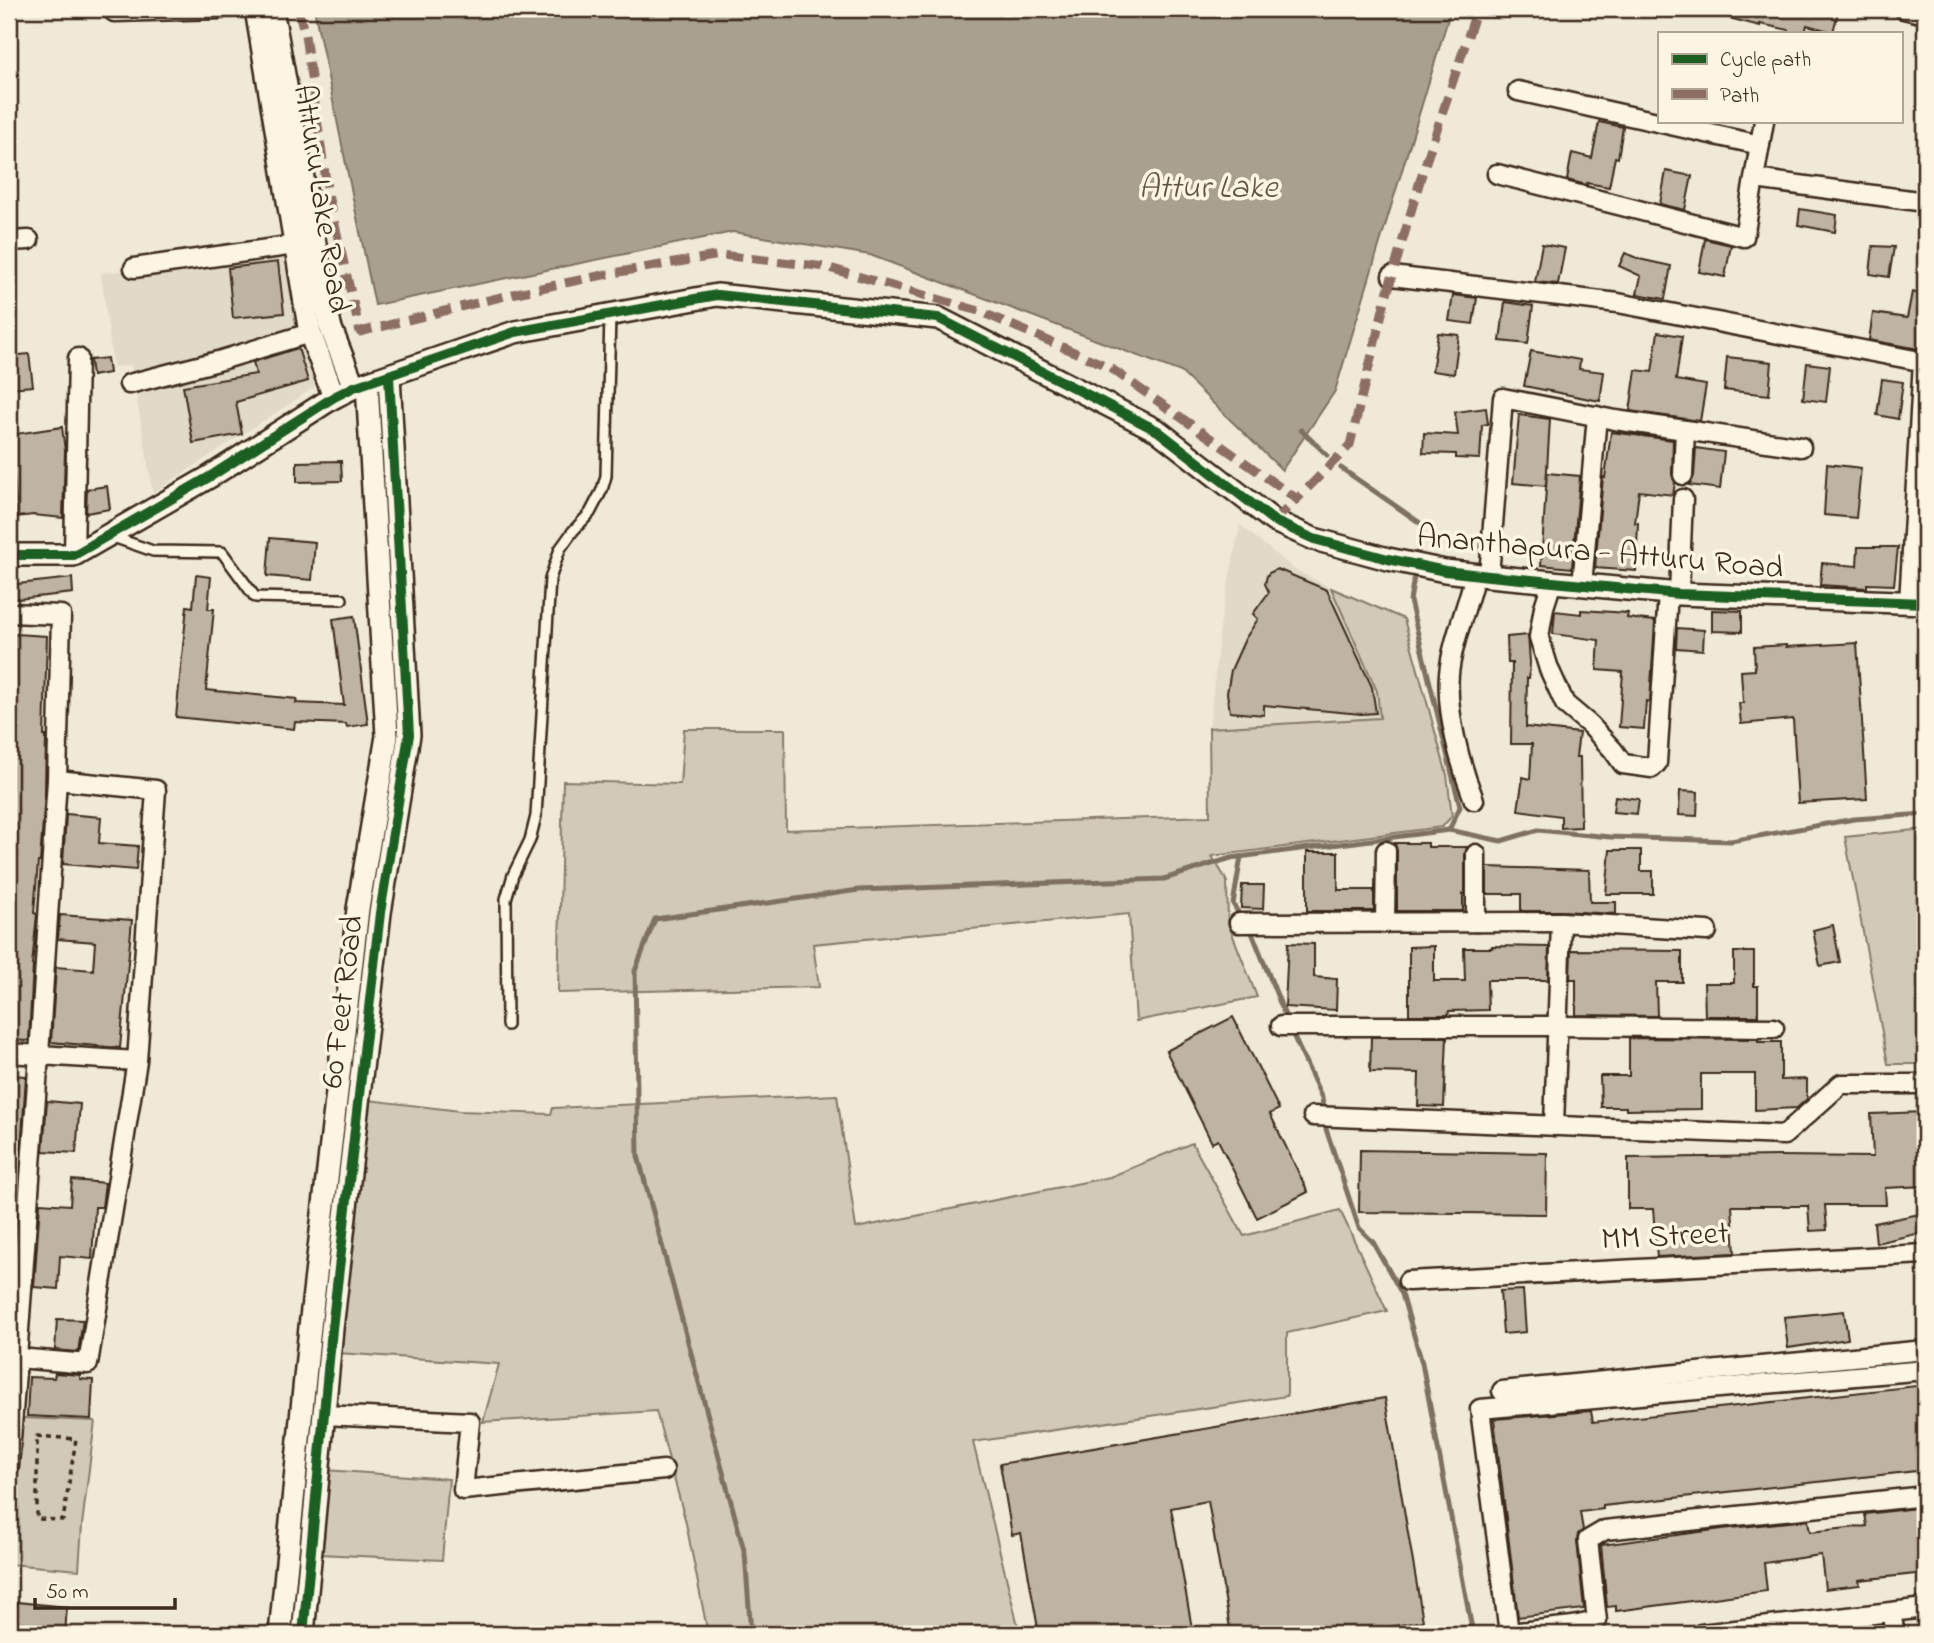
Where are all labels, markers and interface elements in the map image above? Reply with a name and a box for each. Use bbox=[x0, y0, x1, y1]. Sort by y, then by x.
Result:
legend bbox=[1658, 32, 1902, 122]
text: Cycle path bbox=[1720, 46, 1811, 78]
street label: Atturu Lake Road bbox=[279, 81, 361, 317]
text: Path bbox=[1720, 82, 1759, 112]
water label: Attur Lake bbox=[1138, 165, 1279, 213]
street label: Ananthapura - Atturu Road bbox=[1415, 515, 1785, 593]
street label: 60 Feet Road bbox=[310, 913, 378, 1091]
street label: MM Street bbox=[1600, 1211, 1730, 1265]
scale bar bbox=[35, 1566, 175, 1610]
text: 50 m bbox=[46, 1578, 89, 1608]

